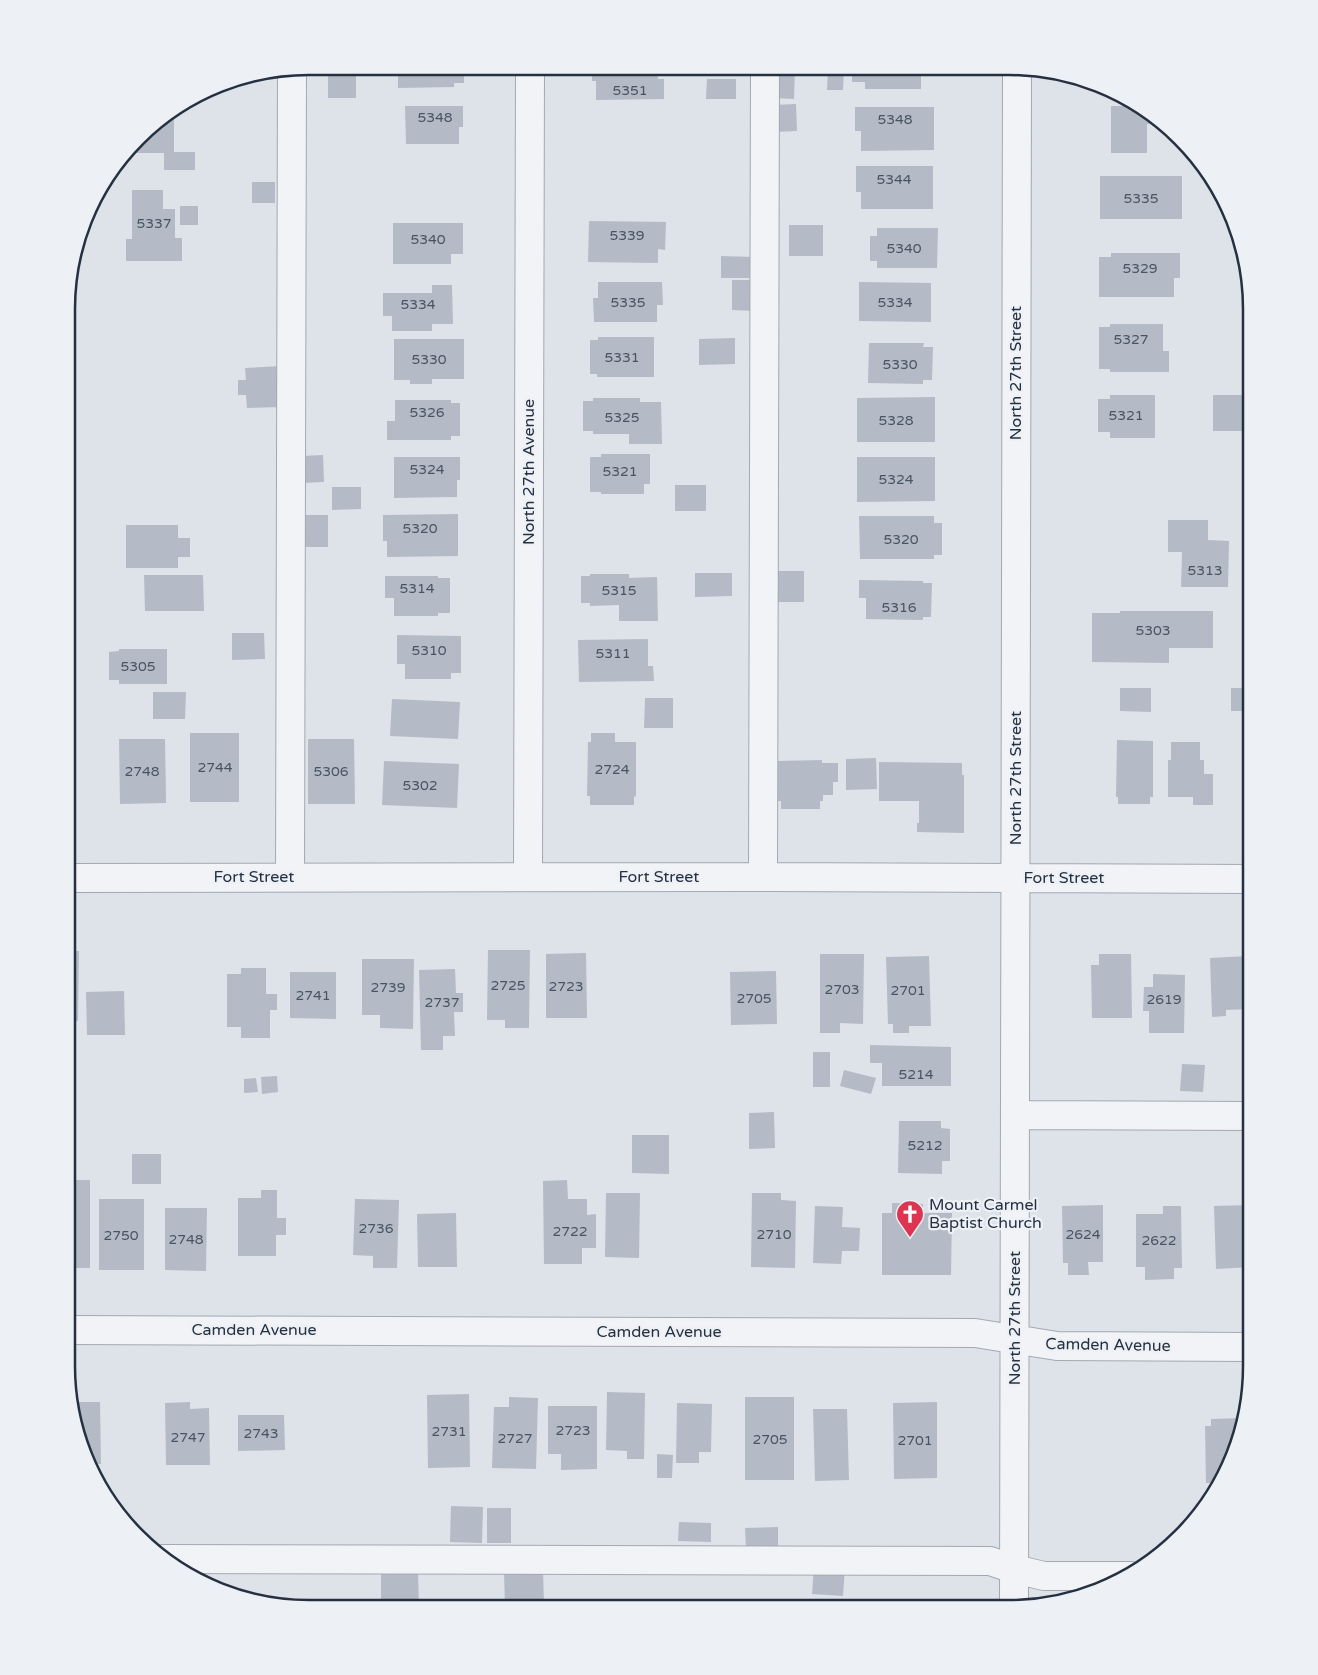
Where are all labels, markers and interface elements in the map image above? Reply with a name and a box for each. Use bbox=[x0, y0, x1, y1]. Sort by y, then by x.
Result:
house number: 5351 bbox=[612, 82, 648, 99]
house number: 5348 bbox=[417, 109, 453, 126]
house number: 5348 bbox=[877, 111, 913, 128]
house number: 5344 bbox=[876, 171, 912, 188]
house number: 5335 bbox=[1123, 190, 1159, 207]
house number: 5337 bbox=[136, 215, 172, 232]
house number: 5339 bbox=[609, 227, 645, 244]
house number: 5340 bbox=[410, 231, 446, 248]
house number: 5340 bbox=[886, 240, 922, 257]
house number: 5329 bbox=[1122, 260, 1158, 277]
house number: 5335 bbox=[610, 294, 646, 311]
house number: 5334 bbox=[877, 294, 913, 311]
house number: 5334 bbox=[400, 296, 436, 313]
street label: North 27th Street bbox=[1006, 306, 1026, 440]
house number: 5327 bbox=[1113, 331, 1149, 348]
house number: 5331 bbox=[604, 349, 640, 366]
house number: 5330 bbox=[411, 351, 447, 368]
house number: 5330 bbox=[882, 356, 918, 373]
street label: North 27th Avenue bbox=[519, 399, 539, 545]
house number: 5326 bbox=[409, 404, 445, 421]
house number: 5321 bbox=[1108, 407, 1144, 424]
house number: 5325 bbox=[604, 409, 640, 426]
house number: 5328 bbox=[878, 412, 914, 429]
house number: 5324 bbox=[409, 461, 445, 478]
house number: 5321 bbox=[602, 463, 638, 480]
house number: 5324 bbox=[878, 471, 914, 488]
house number: 5320 bbox=[402, 520, 438, 537]
house number: 5320 bbox=[883, 531, 919, 548]
house number: 5313 bbox=[1187, 562, 1223, 579]
house number: 5314 bbox=[399, 580, 435, 597]
house number: 5315 bbox=[601, 582, 637, 599]
house number: 5316 bbox=[881, 599, 917, 616]
house number: 5303 bbox=[1135, 622, 1171, 639]
house number: 5310 bbox=[411, 642, 447, 659]
house number: 5311 bbox=[595, 645, 631, 662]
house number: 5305 bbox=[120, 658, 156, 675]
street label: North 27th Street bbox=[1006, 711, 1026, 845]
house number: 2744 bbox=[197, 759, 233, 776]
house number: 2724 bbox=[594, 761, 630, 778]
house number: 2748 bbox=[124, 763, 160, 780]
house number: 5306 bbox=[313, 763, 349, 780]
house number: 5302 bbox=[402, 777, 438, 794]
street label: Fort Street bbox=[214, 867, 294, 887]
street label: Fort Street bbox=[619, 867, 699, 887]
street label: Fort Street bbox=[1024, 868, 1104, 888]
house number: 2725 bbox=[490, 977, 526, 994]
house number: 2723 bbox=[548, 978, 584, 995]
house number: 2739 bbox=[370, 979, 406, 996]
house number: 2703 bbox=[824, 981, 860, 998]
house number: 2701 bbox=[890, 982, 926, 999]
house number: 2741 bbox=[295, 987, 331, 1004]
house number: 2705 bbox=[736, 990, 772, 1007]
house number: 2619 bbox=[1146, 991, 1182, 1008]
house number: 2737 bbox=[424, 994, 460, 1011]
house number: 5214 bbox=[898, 1066, 934, 1083]
house number: 5212 bbox=[907, 1137, 943, 1154]
place label: Mount Carmel Baptist Church bbox=[929, 1195, 1042, 1233]
church icon: Mount Carmel Baptist Church bbox=[895, 1199, 925, 1238]
house number: 2736 bbox=[358, 1220, 394, 1237]
house number: 2722 bbox=[552, 1223, 588, 1240]
house number: 2710 bbox=[756, 1226, 792, 1243]
house number: 2624 bbox=[1065, 1226, 1101, 1243]
house number: 2750 bbox=[103, 1227, 139, 1244]
house number: 2748 bbox=[168, 1231, 204, 1248]
house number: 2622 bbox=[1141, 1232, 1177, 1249]
street label: North 27th Street bbox=[1005, 1251, 1025, 1385]
street label: Camden Avenue bbox=[191, 1320, 317, 1340]
street label: Camden Avenue bbox=[596, 1322, 722, 1342]
street label: Camden Avenue bbox=[1045, 1334, 1171, 1356]
house number: 2723 bbox=[555, 1422, 591, 1439]
house number: 2731 bbox=[431, 1423, 467, 1440]
house number: 2743 bbox=[243, 1425, 279, 1442]
house number: 2747 bbox=[170, 1429, 206, 1446]
house number: 2727 bbox=[497, 1430, 533, 1447]
house number: 2705 bbox=[752, 1431, 788, 1448]
house number: 2701 bbox=[897, 1432, 933, 1449]

